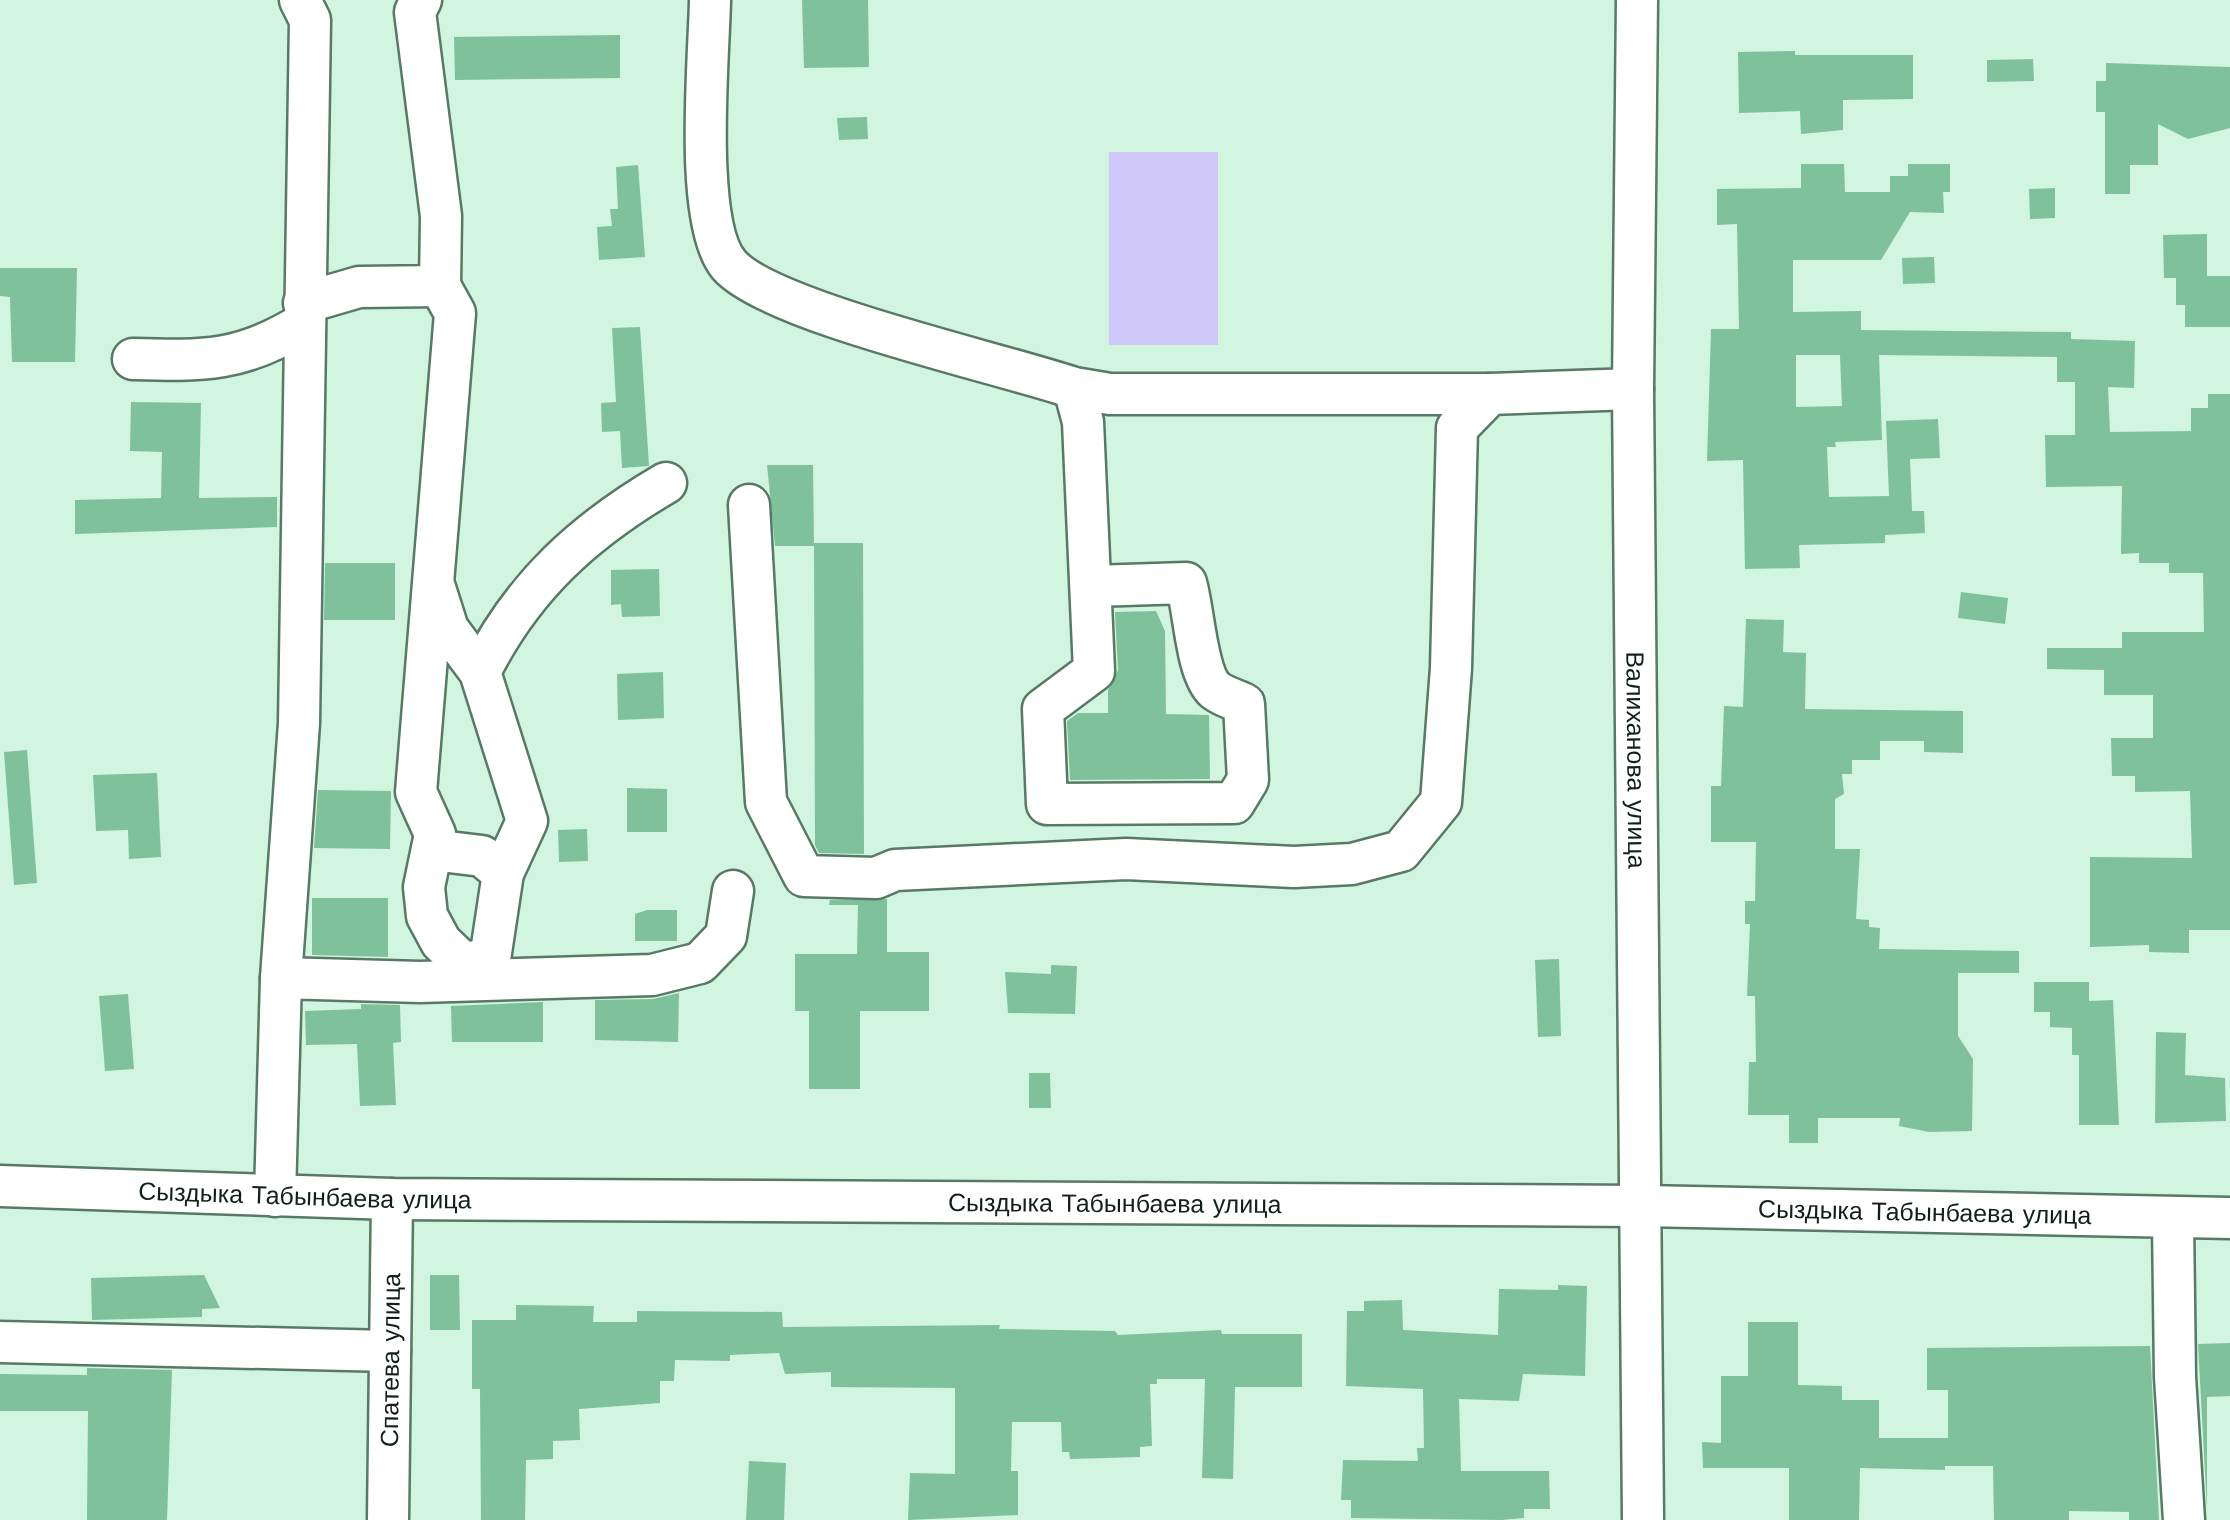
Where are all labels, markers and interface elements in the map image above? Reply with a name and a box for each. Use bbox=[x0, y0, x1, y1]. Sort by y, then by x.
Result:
street label: Валиханова улица bbox=[1620, 651, 1651, 869]
street label: Сыздыка Табынбаева улица bbox=[138, 1177, 472, 1214]
street label: Сыздыка Табынбаева улица bbox=[948, 1188, 1282, 1219]
street label: Сыздыка Табынбаева улица bbox=[1758, 1194, 2092, 1230]
street label: Спатева улица bbox=[375, 1273, 406, 1447]

